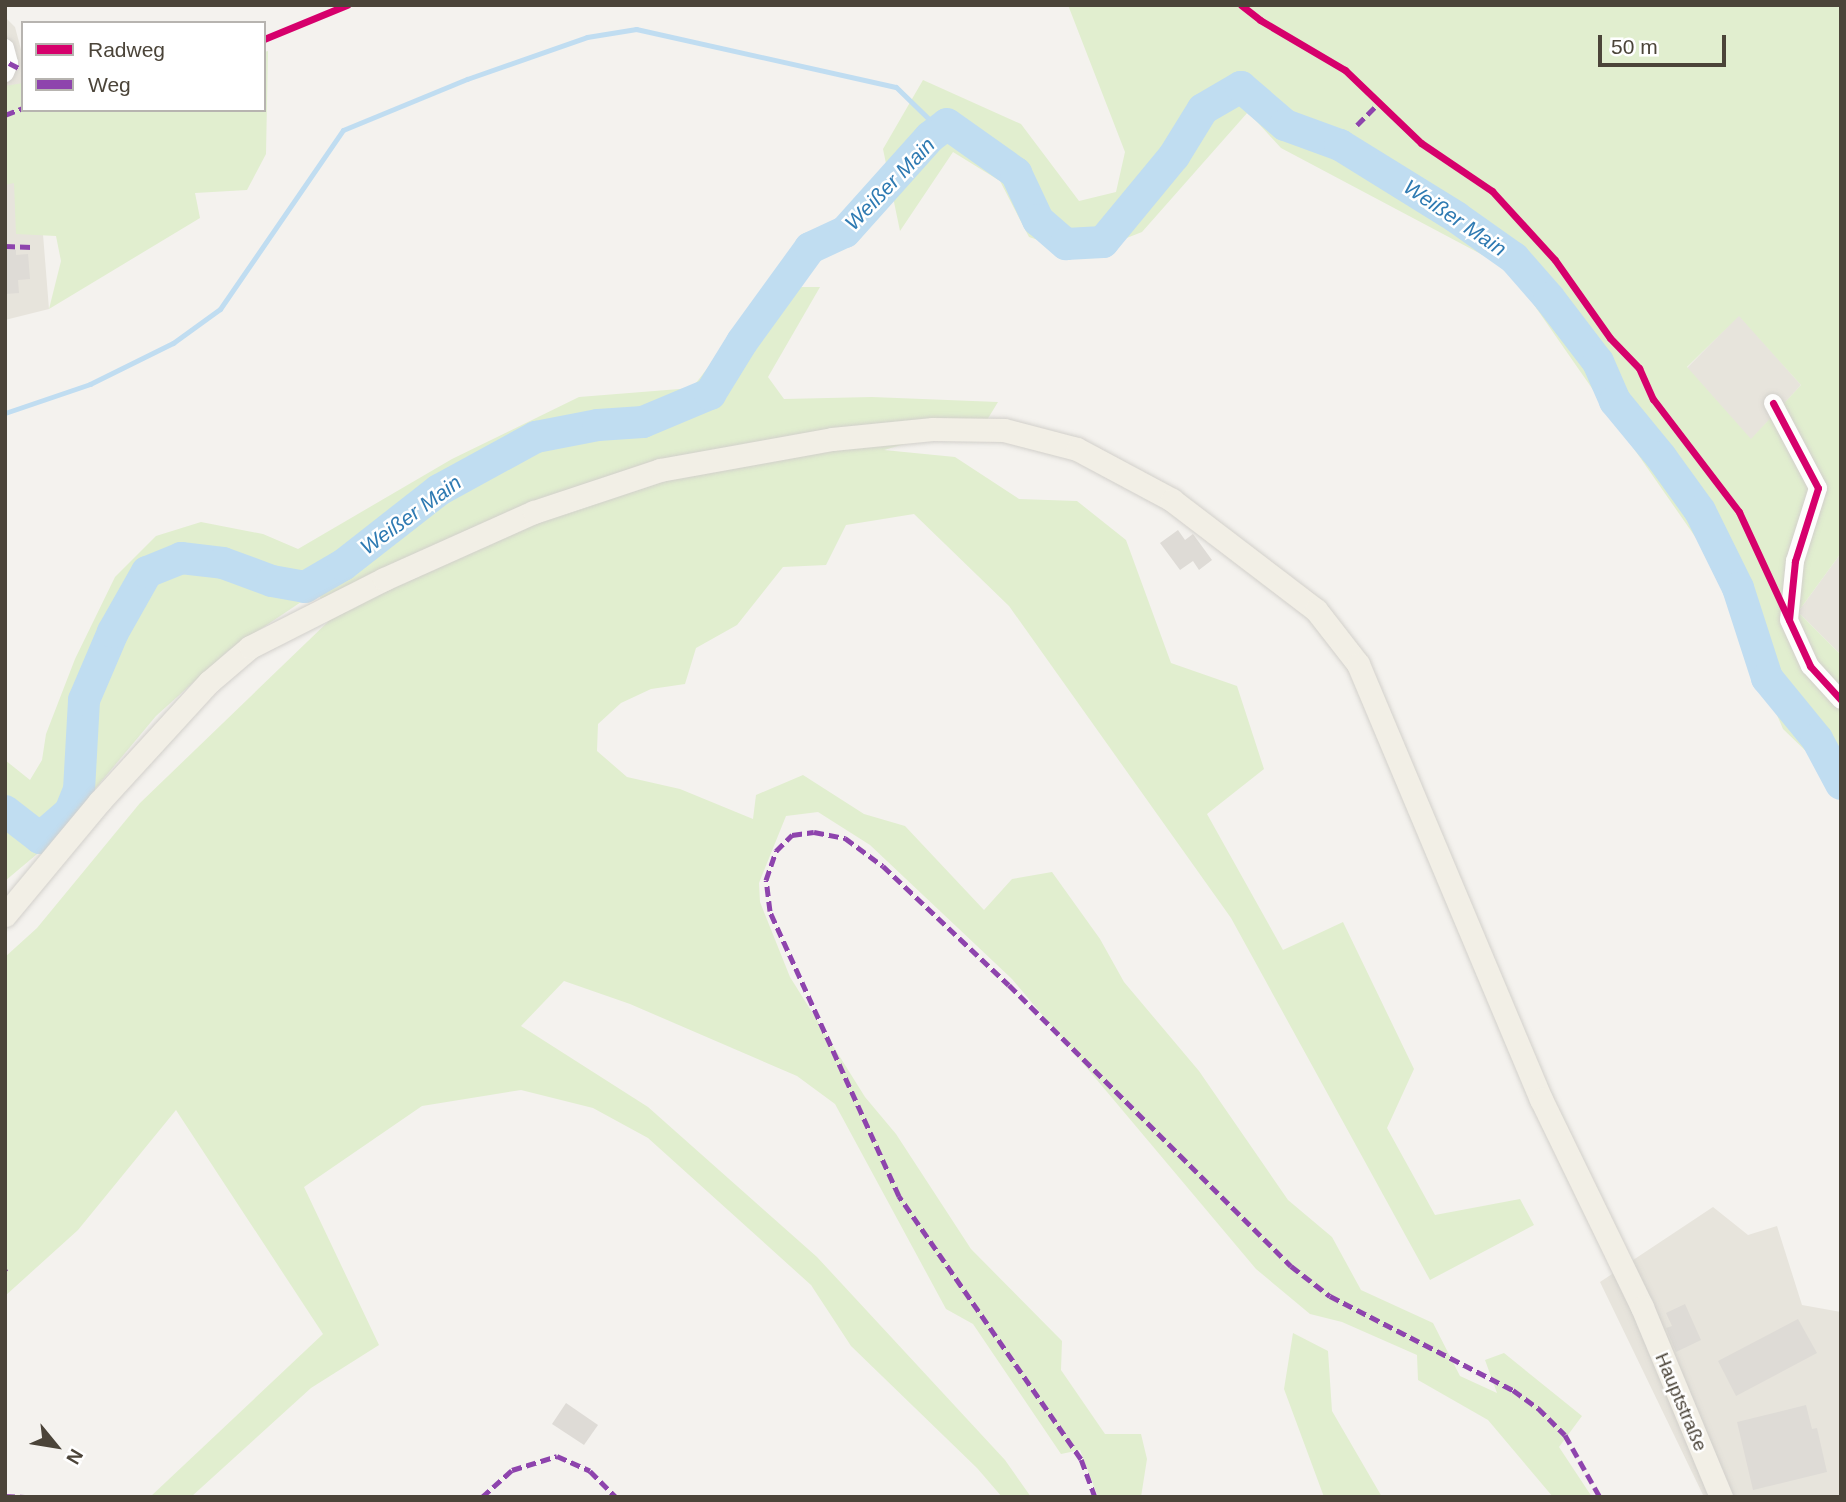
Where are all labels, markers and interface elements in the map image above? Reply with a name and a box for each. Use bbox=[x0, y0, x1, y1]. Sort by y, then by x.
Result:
legend bbox=[21, 21, 266, 112]
scale bar bbox=[1601, 21, 1729, 65]
text: 50 m bbox=[1611, 35, 1658, 58]
text: Radweg bbox=[88, 38, 165, 61]
text: Weg bbox=[88, 73, 131, 96]
water label: Weißer Main bbox=[840, 133, 940, 235]
water label: Weißer Main bbox=[1399, 174, 1511, 262]
water label: Weißer Main bbox=[356, 470, 466, 560]
street label: Hauptstraße bbox=[1650, 1349, 1712, 1455]
north arrow bbox=[21, 1411, 91, 1481]
text: N bbox=[62, 1446, 87, 1468]

